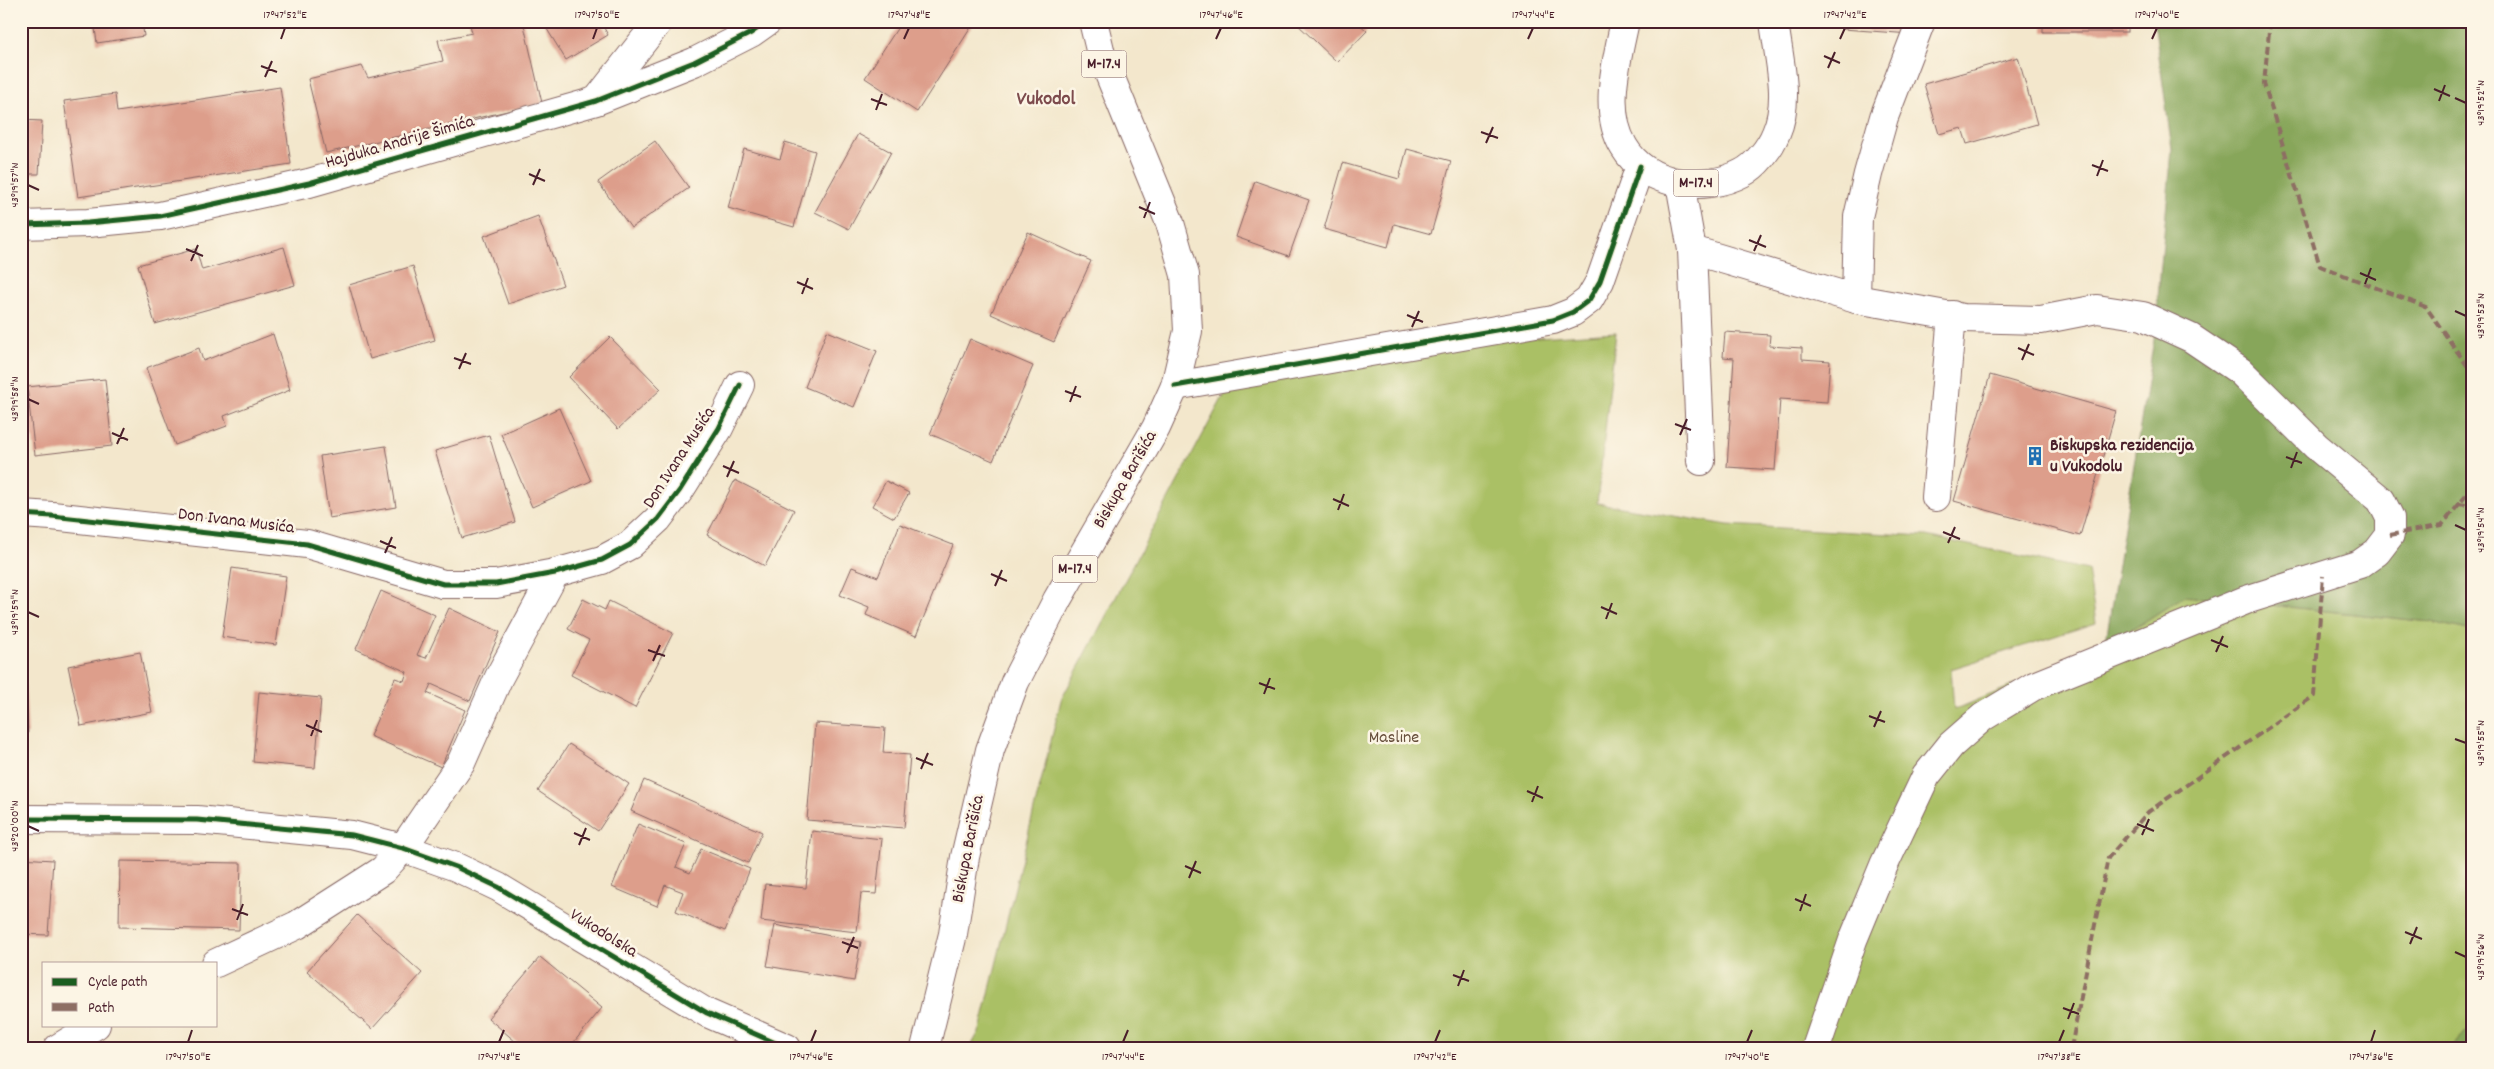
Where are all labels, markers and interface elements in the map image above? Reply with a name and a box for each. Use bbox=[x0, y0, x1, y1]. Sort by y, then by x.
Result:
text: 17°47'52"E bbox=[263, 7, 307, 24]
text: 17°47'50"E bbox=[575, 7, 620, 24]
text: 17°47'48"E bbox=[888, 7, 931, 24]
text: 17°47'46"E bbox=[1199, 7, 1243, 24]
text: 17°47'44"E bbox=[1512, 7, 1555, 24]
text: 17°47'42"E bbox=[1824, 7, 1867, 24]
text: 17°47'40"E bbox=[2135, 7, 2180, 24]
road number: M-17.4 bbox=[1082, 51, 1126, 78]
text: 43°19'52"N bbox=[2473, 80, 2490, 126]
district label: Vukodol bbox=[1017, 86, 1075, 114]
street label: Hajduka Andrije Šimića bbox=[323, 110, 478, 176]
text: 43°19'57"N bbox=[7, 162, 24, 208]
road number: M-17.4 bbox=[1674, 170, 1718, 197]
text: 43°19'53"N bbox=[2473, 293, 2490, 339]
text: 43°19'58"N bbox=[7, 376, 24, 422]
street label: Don Ivana Musića bbox=[638, 402, 723, 514]
street label: Biskupa Barišića bbox=[1088, 426, 1164, 533]
place label: Biskupska rezidencija u Vukodolu bbox=[2050, 434, 2194, 480]
building icon: Biskupska rezidencija u Vukodolu bbox=[2024, 445, 2046, 467]
street label: Don Ivana Musića bbox=[176, 502, 296, 542]
text: 43°19'54"N bbox=[2473, 507, 2490, 553]
road number: M-17.4 bbox=[1052, 556, 1098, 582]
text: 43°19'59"N bbox=[7, 589, 24, 635]
text: 43°19'55"N bbox=[2473, 720, 2490, 766]
park label: Masline bbox=[1369, 726, 1419, 751]
street label: Biskupa Barišića bbox=[946, 793, 992, 905]
text: 43°20'00"N bbox=[7, 800, 24, 852]
street label: Vukodolska bbox=[564, 903, 642, 965]
text: 43°19'56"N bbox=[2473, 934, 2490, 980]
legend bbox=[42, 962, 218, 1026]
text: Cycle path bbox=[88, 972, 148, 994]
text: Path bbox=[88, 998, 114, 1020]
text: 17°47'50"E bbox=[166, 1049, 211, 1066]
text: 17°47'48"E bbox=[478, 1049, 521, 1066]
text: 17°47'46"E bbox=[789, 1049, 833, 1066]
text: 17°47'44"E bbox=[1102, 1049, 1145, 1066]
text: 17°47'42"E bbox=[1414, 1049, 1457, 1066]
text: 17°47'40"E bbox=[1725, 1049, 1770, 1066]
text: 17°47'38"E bbox=[2038, 1049, 2081, 1066]
text: 17°47'36"E bbox=[2349, 1049, 2394, 1066]

